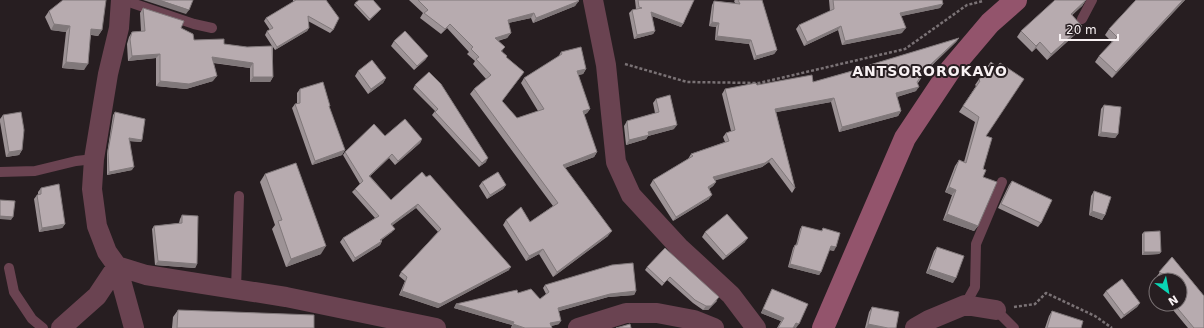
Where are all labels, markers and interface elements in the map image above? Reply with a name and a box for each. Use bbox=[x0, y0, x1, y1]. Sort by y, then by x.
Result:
scale bar bbox=[1060, 16, 1118, 42]
text: 20 m bbox=[1066, 23, 1097, 37]
district label: ANTSOROROKAVO bbox=[852, 63, 1008, 79]
north arrow bbox=[1148, 272, 1188, 312]
text: N bbox=[1166, 292, 1180, 308]

